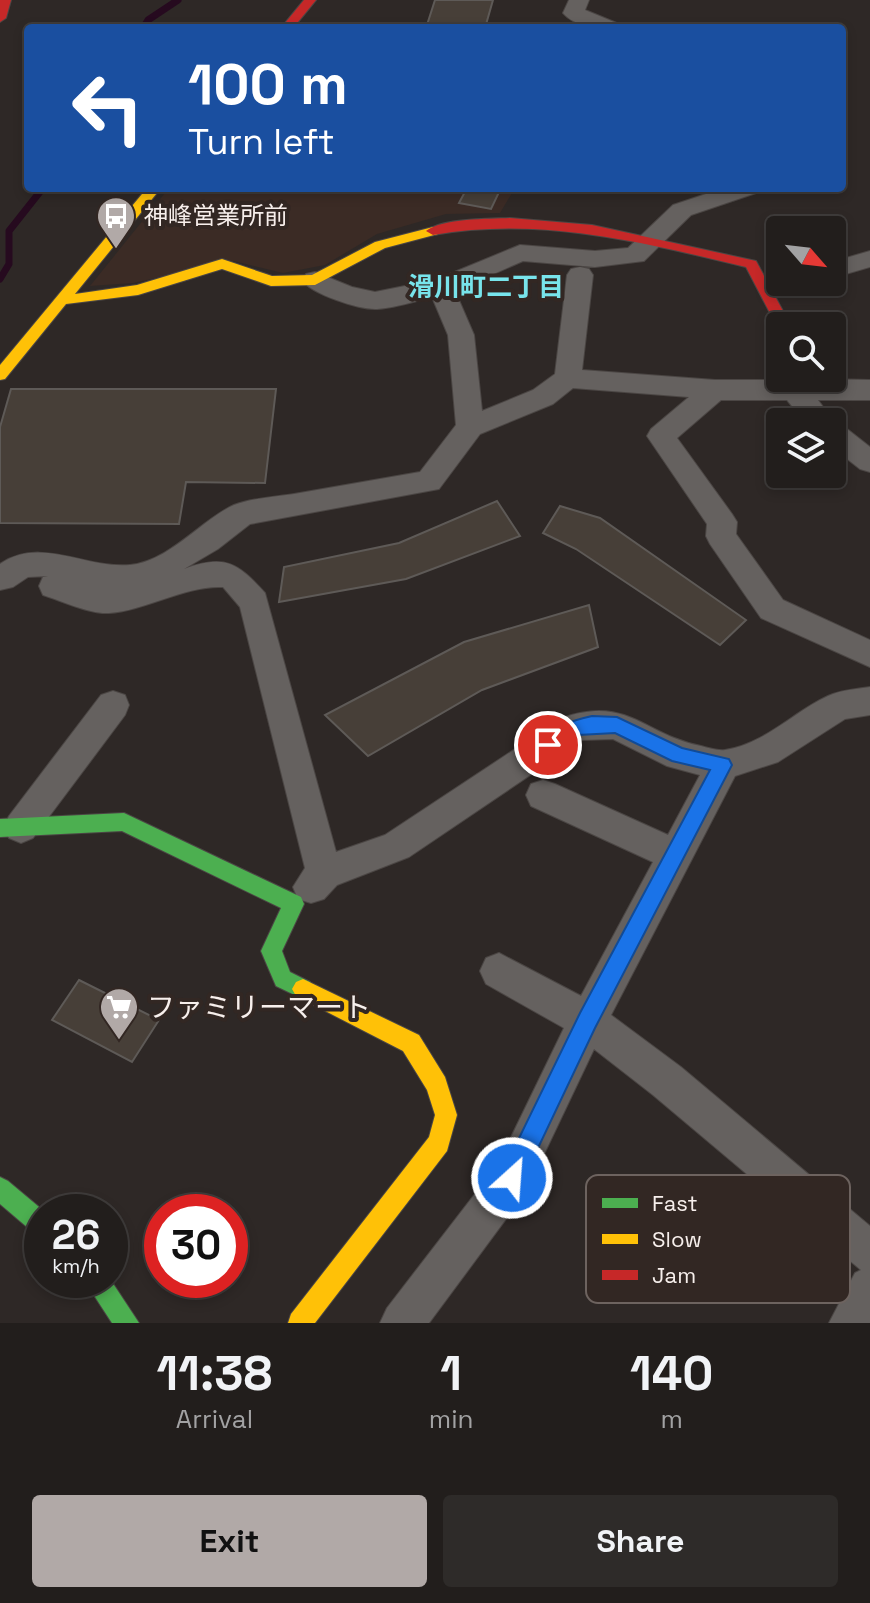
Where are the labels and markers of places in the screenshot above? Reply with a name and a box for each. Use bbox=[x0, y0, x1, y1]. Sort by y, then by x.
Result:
bus stop icon: 神峰営業所前 bbox=[95, 195, 137, 250]
place label: 神峰営業所前 bbox=[144, 200, 288, 231]
pin bbox=[514, 711, 582, 779]
supermarket icon: ファミリーマート bbox=[98, 986, 140, 1041]
place label: ファミリーマート bbox=[147, 989, 371, 1025]

